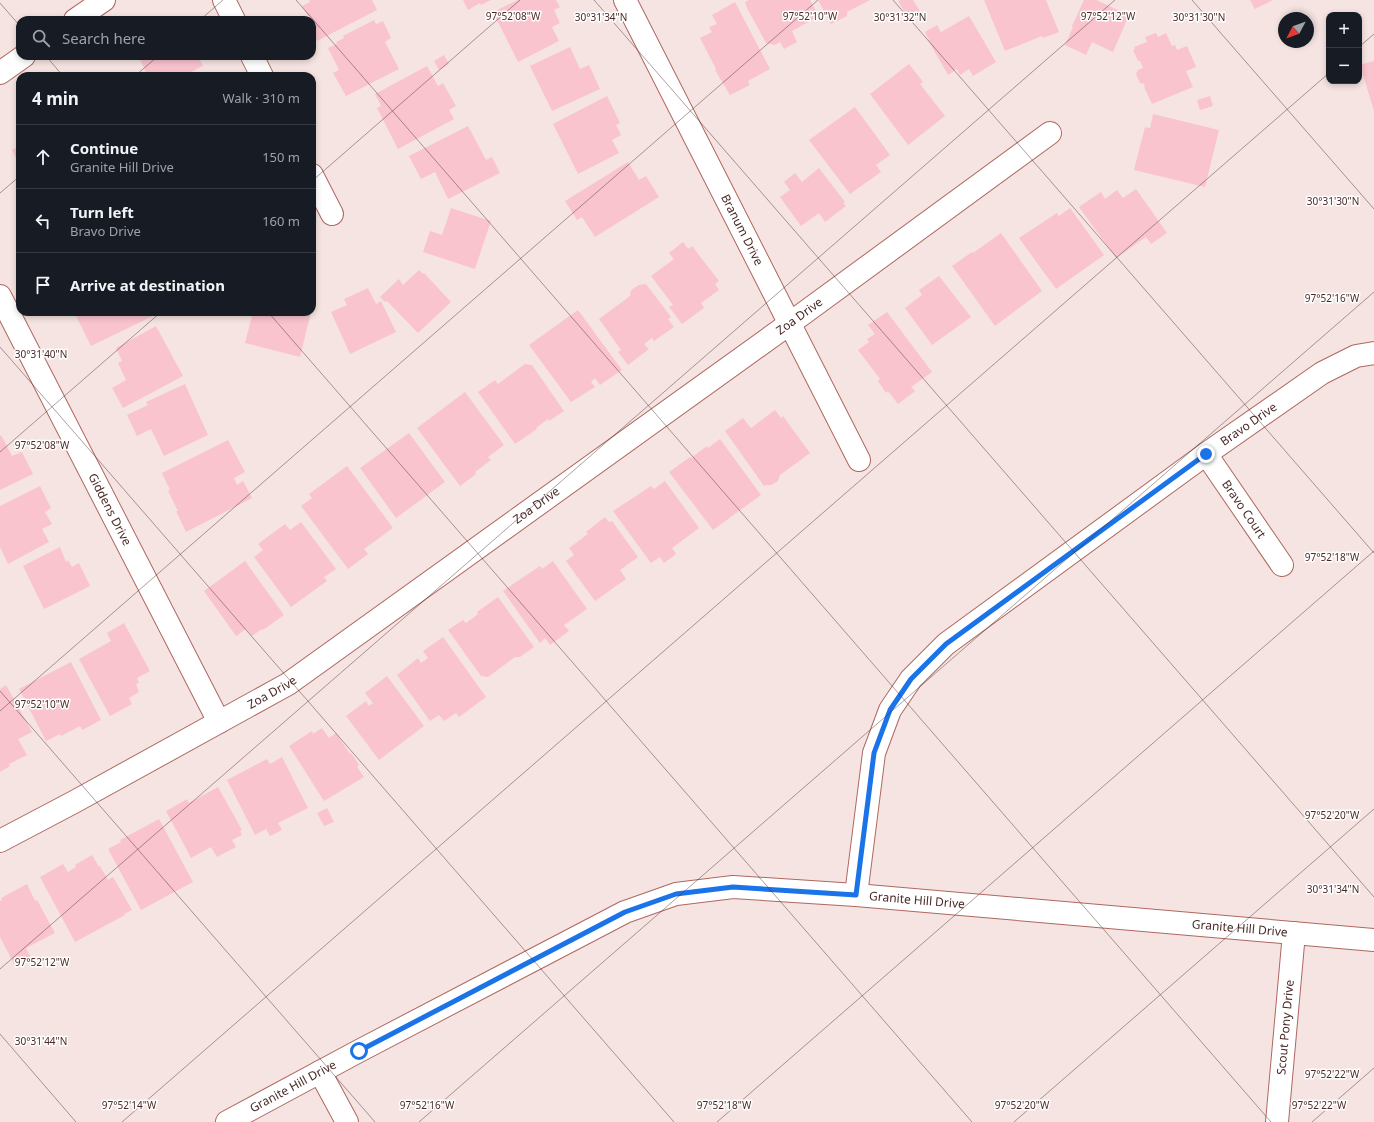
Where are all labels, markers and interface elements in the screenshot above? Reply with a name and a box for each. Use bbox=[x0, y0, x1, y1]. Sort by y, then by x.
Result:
text: 97°52'08"W bbox=[486, 9, 541, 23]
text: 97°52'10"W bbox=[783, 9, 838, 23]
text: 97°52'12"W bbox=[1081, 9, 1136, 23]
text: 30°31'34"N bbox=[575, 10, 627, 24]
text: 30°31'32"N bbox=[874, 10, 926, 24]
text: 30°31'30"N bbox=[1173, 10, 1225, 24]
north arrow bbox=[1278, 12, 1314, 48]
map controls bbox=[1326, 12, 1362, 84]
button: + bbox=[1326, 12, 1362, 48]
search box bbox=[16, 16, 316, 60]
icon: search bbox=[30, 27, 52, 49]
text: Search here bbox=[62, 28, 145, 48]
button: − bbox=[1326, 48, 1362, 84]
text: 4 min bbox=[32, 87, 79, 110]
text: Walk · 310 m bbox=[222, 89, 300, 107]
text: Continue bbox=[70, 138, 138, 158]
icon: ahead bbox=[32, 146, 54, 168]
text: 150 m bbox=[262, 148, 300, 166]
text: Granite Hill Drive bbox=[70, 158, 174, 176]
street label: Branum Drive bbox=[717, 191, 768, 269]
text: 30°31'30"N bbox=[1307, 194, 1359, 208]
text: Turn left bbox=[70, 202, 134, 222]
icon: left bbox=[32, 210, 54, 232]
text: 160 m bbox=[262, 212, 300, 230]
text: Bravo Drive bbox=[70, 222, 141, 240]
icon: arrive bbox=[32, 274, 54, 296]
text: Arrive at destination bbox=[70, 275, 225, 295]
text: 97°52'16"W bbox=[1305, 291, 1360, 305]
street label: Zoa Drive bbox=[773, 293, 826, 339]
text: 30°31'40"N bbox=[15, 347, 67, 361]
street label: Bravo Drive bbox=[1217, 398, 1280, 450]
text: 97°52'08"W bbox=[15, 438, 70, 452]
route end bbox=[1197, 445, 1215, 463]
street label: Giddens Drive bbox=[84, 470, 136, 549]
street label: Bravo Court bbox=[1218, 476, 1271, 542]
street label: Zoa Drive bbox=[509, 482, 563, 528]
text: 97°52'18"W bbox=[1305, 550, 1360, 564]
street label: Zoa Drive bbox=[244, 671, 300, 713]
text: 97°52'10"W bbox=[15, 697, 70, 711]
text: 97°52'20"W bbox=[1305, 808, 1360, 822]
text: 30°31'34"N bbox=[1307, 882, 1359, 896]
street label: Granite Hill Drive bbox=[868, 887, 966, 912]
street label: Granite Hill Drive bbox=[1191, 915, 1289, 940]
text: 97°52'12"W bbox=[15, 955, 70, 969]
street label: Scout Pony Drive bbox=[1272, 979, 1298, 1076]
text: 30°31'44"N bbox=[15, 1034, 67, 1048]
route start bbox=[350, 1042, 368, 1060]
street label: Granite Hill Drive bbox=[246, 1056, 339, 1116]
text: 97°52'22"W bbox=[1305, 1067, 1360, 1081]
text: 97°52'14"W bbox=[102, 1098, 157, 1112]
text: 97°52'16"W bbox=[400, 1098, 455, 1112]
text: 97°52'18"W bbox=[697, 1098, 752, 1112]
text: 97°52'20"W bbox=[995, 1098, 1050, 1112]
text: 97°52'22"W bbox=[1292, 1098, 1347, 1112]

